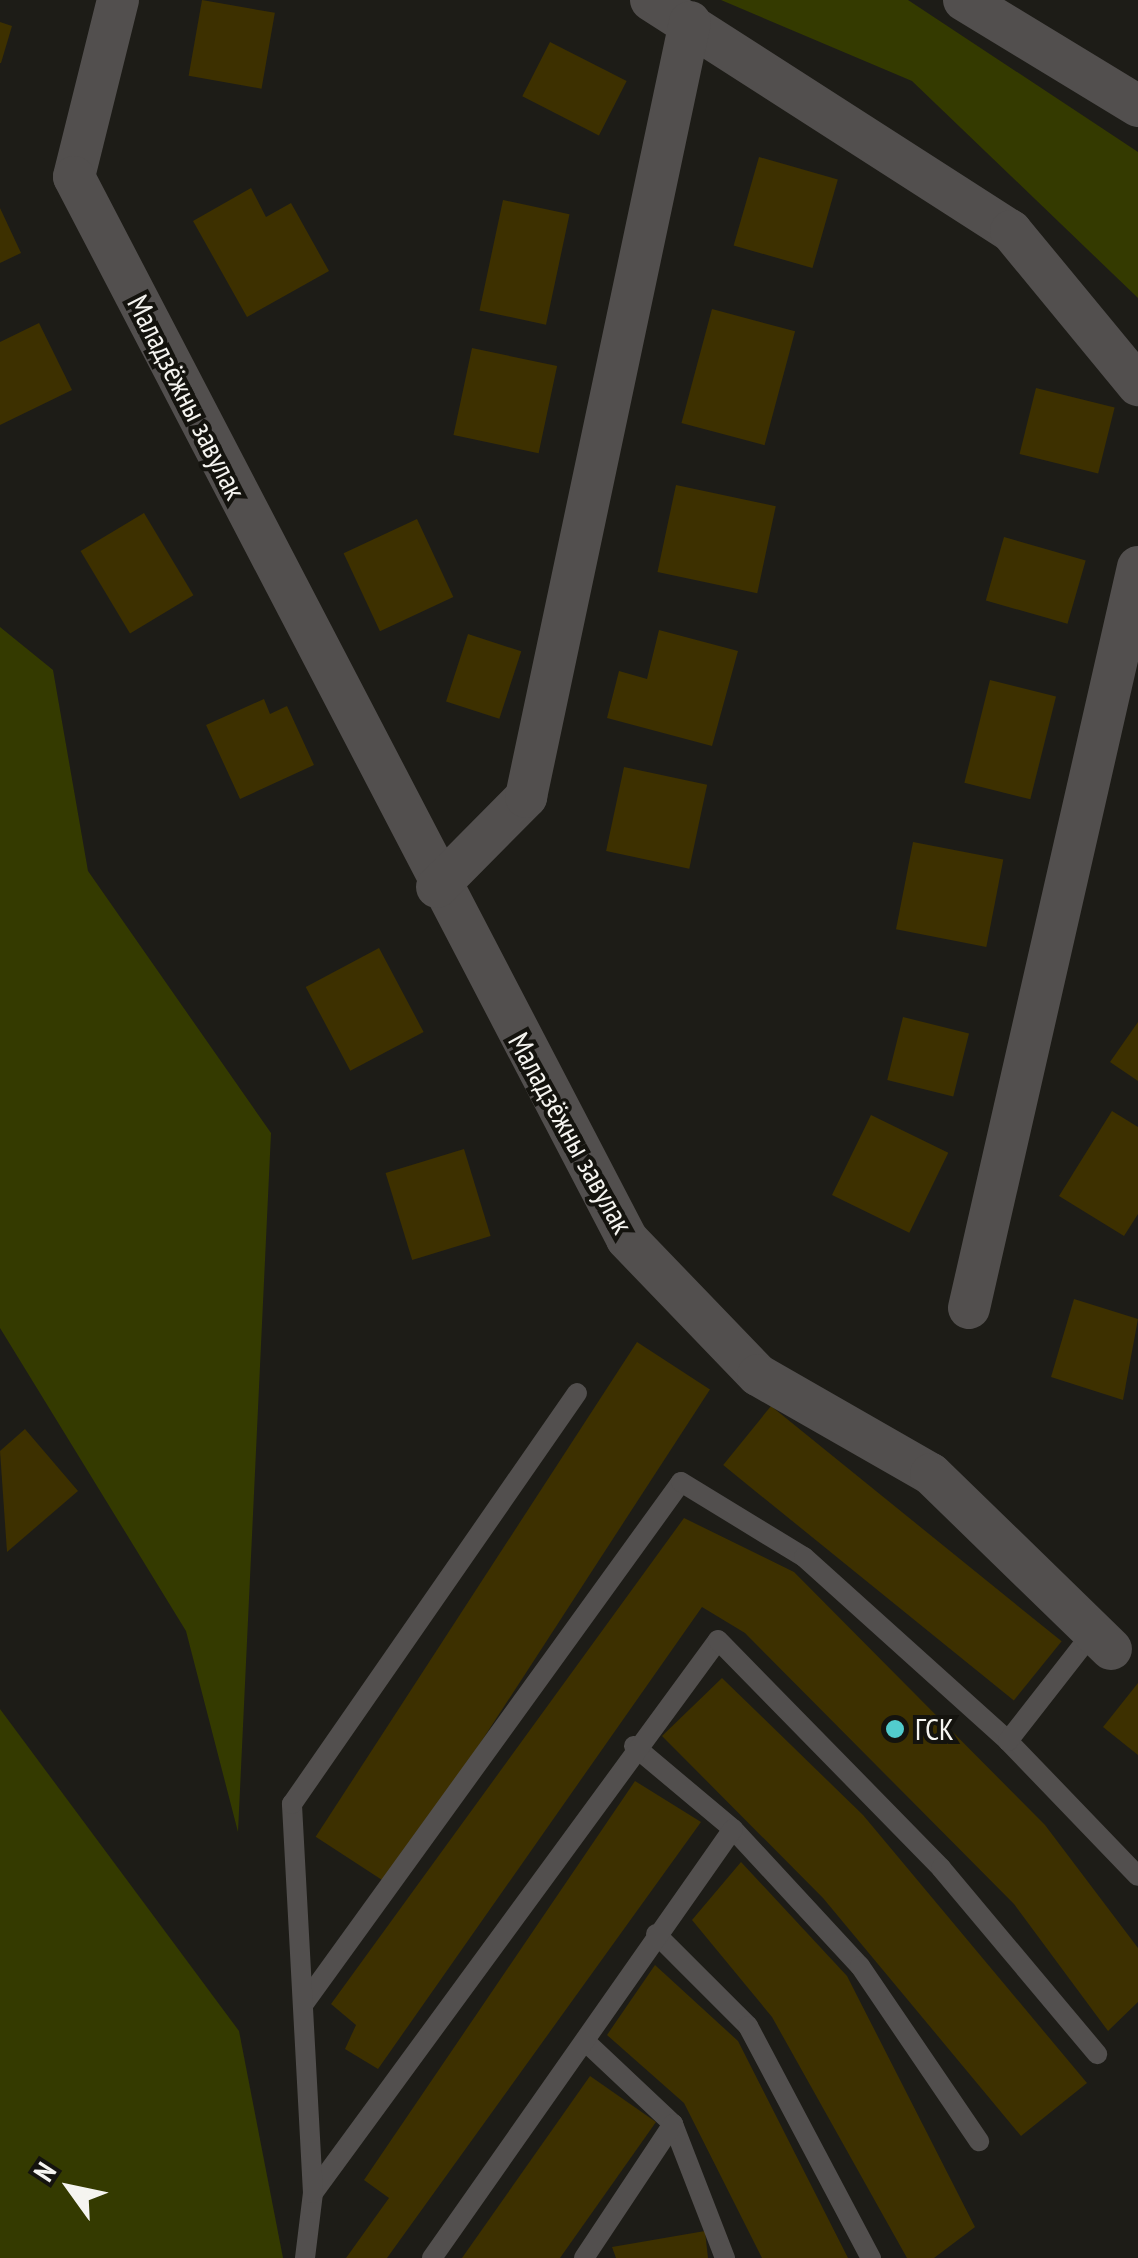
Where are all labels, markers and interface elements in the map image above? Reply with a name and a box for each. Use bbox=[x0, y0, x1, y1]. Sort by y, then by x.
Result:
street label: Маладзёжны завулак bbox=[120, 289, 254, 505]
street label: Маладзёжны завулак bbox=[501, 1026, 641, 1240]
place label: ГСК bbox=[915, 1711, 954, 1747]
marker: ГСК bbox=[884, 1718, 906, 1740]
north arrow bbox=[20, 2138, 120, 2238]
text: N bbox=[25, 2155, 64, 2188]

